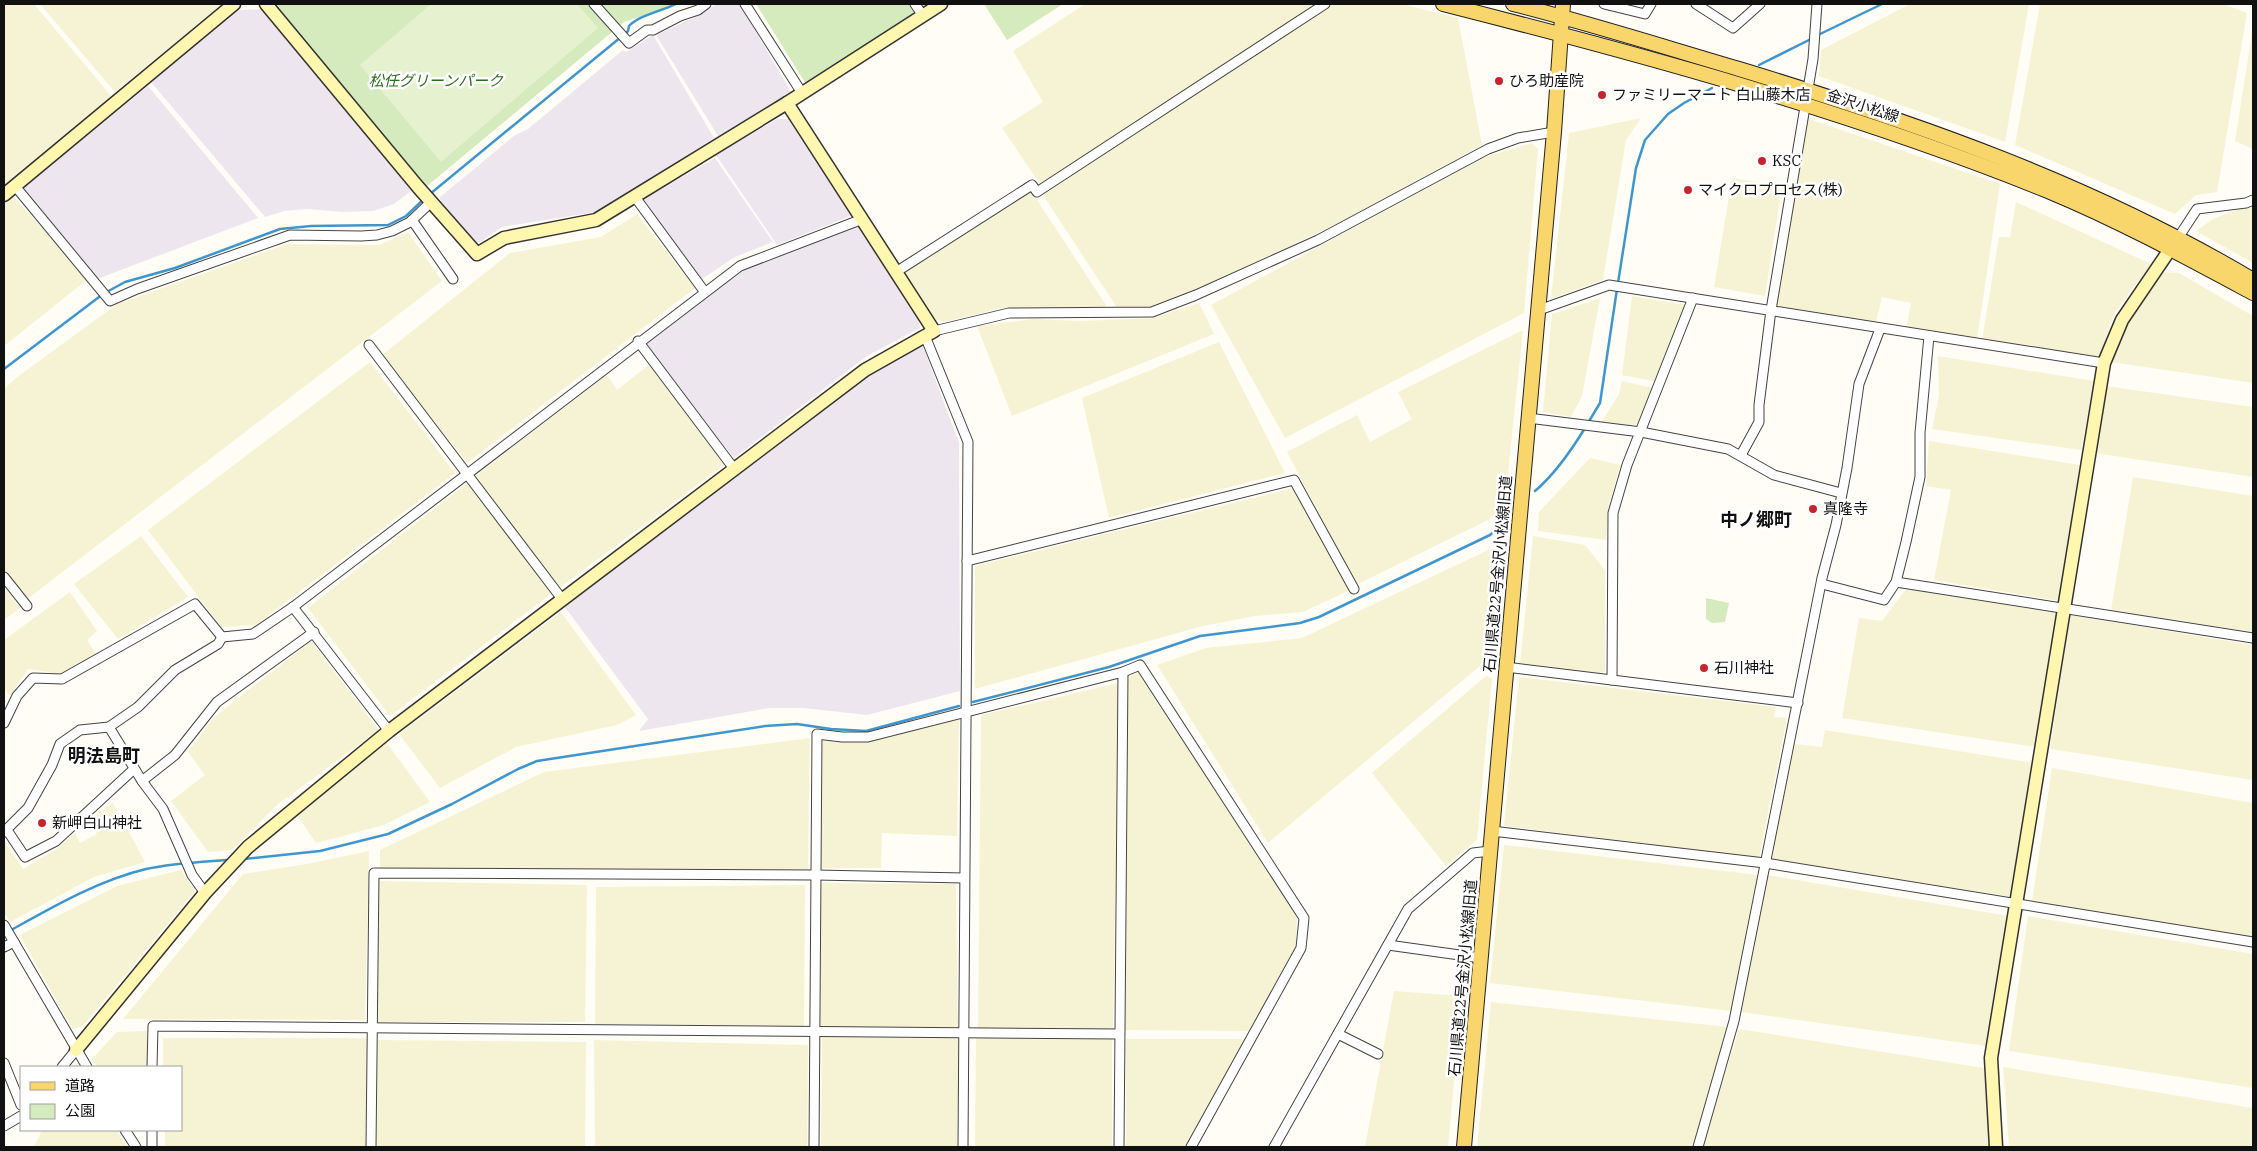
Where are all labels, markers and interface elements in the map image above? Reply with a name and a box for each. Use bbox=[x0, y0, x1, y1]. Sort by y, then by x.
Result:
park label: 松任グリーンパーク bbox=[369, 71, 504, 90]
place label: ひろ助産院 bbox=[1509, 71, 1584, 90]
marker: ひろ助産院 bbox=[1493, 75, 1505, 87]
place label: ファミリーマート 白山藤木店 bbox=[1612, 85, 1810, 104]
street label: 金沢小松線 bbox=[1825, 85, 1902, 126]
marker: ファミリーマート 白山藤木店 bbox=[1596, 89, 1608, 101]
place label: KSC bbox=[1772, 151, 1801, 170]
marker: KSC bbox=[1756, 155, 1768, 167]
place label: マイクロプロセス(株) bbox=[1698, 180, 1843, 199]
marker: マイクロプロセス(株) bbox=[1682, 184, 1694, 196]
street label: 石川県道22号金沢小松線旧道 bbox=[1479, 474, 1516, 673]
place label: 真隆寺 bbox=[1823, 499, 1868, 518]
marker: 真隆寺 bbox=[1807, 503, 1819, 515]
district label: 中ノ郷町 bbox=[1720, 508, 1792, 531]
place label: 石川神社 bbox=[1714, 658, 1774, 677]
marker: 石川神社 bbox=[1698, 662, 1710, 674]
district label: 明法島町 bbox=[68, 744, 140, 767]
place label: 新岬白山神社 bbox=[52, 813, 142, 832]
marker: 新岬白山神社 bbox=[36, 817, 48, 829]
street label: 石川県道22号金沢小松線旧道 bbox=[1444, 878, 1481, 1077]
legend bbox=[20, 1066, 182, 1131]
text: 道路 bbox=[65, 1076, 95, 1095]
text: 公園 bbox=[65, 1101, 95, 1120]

